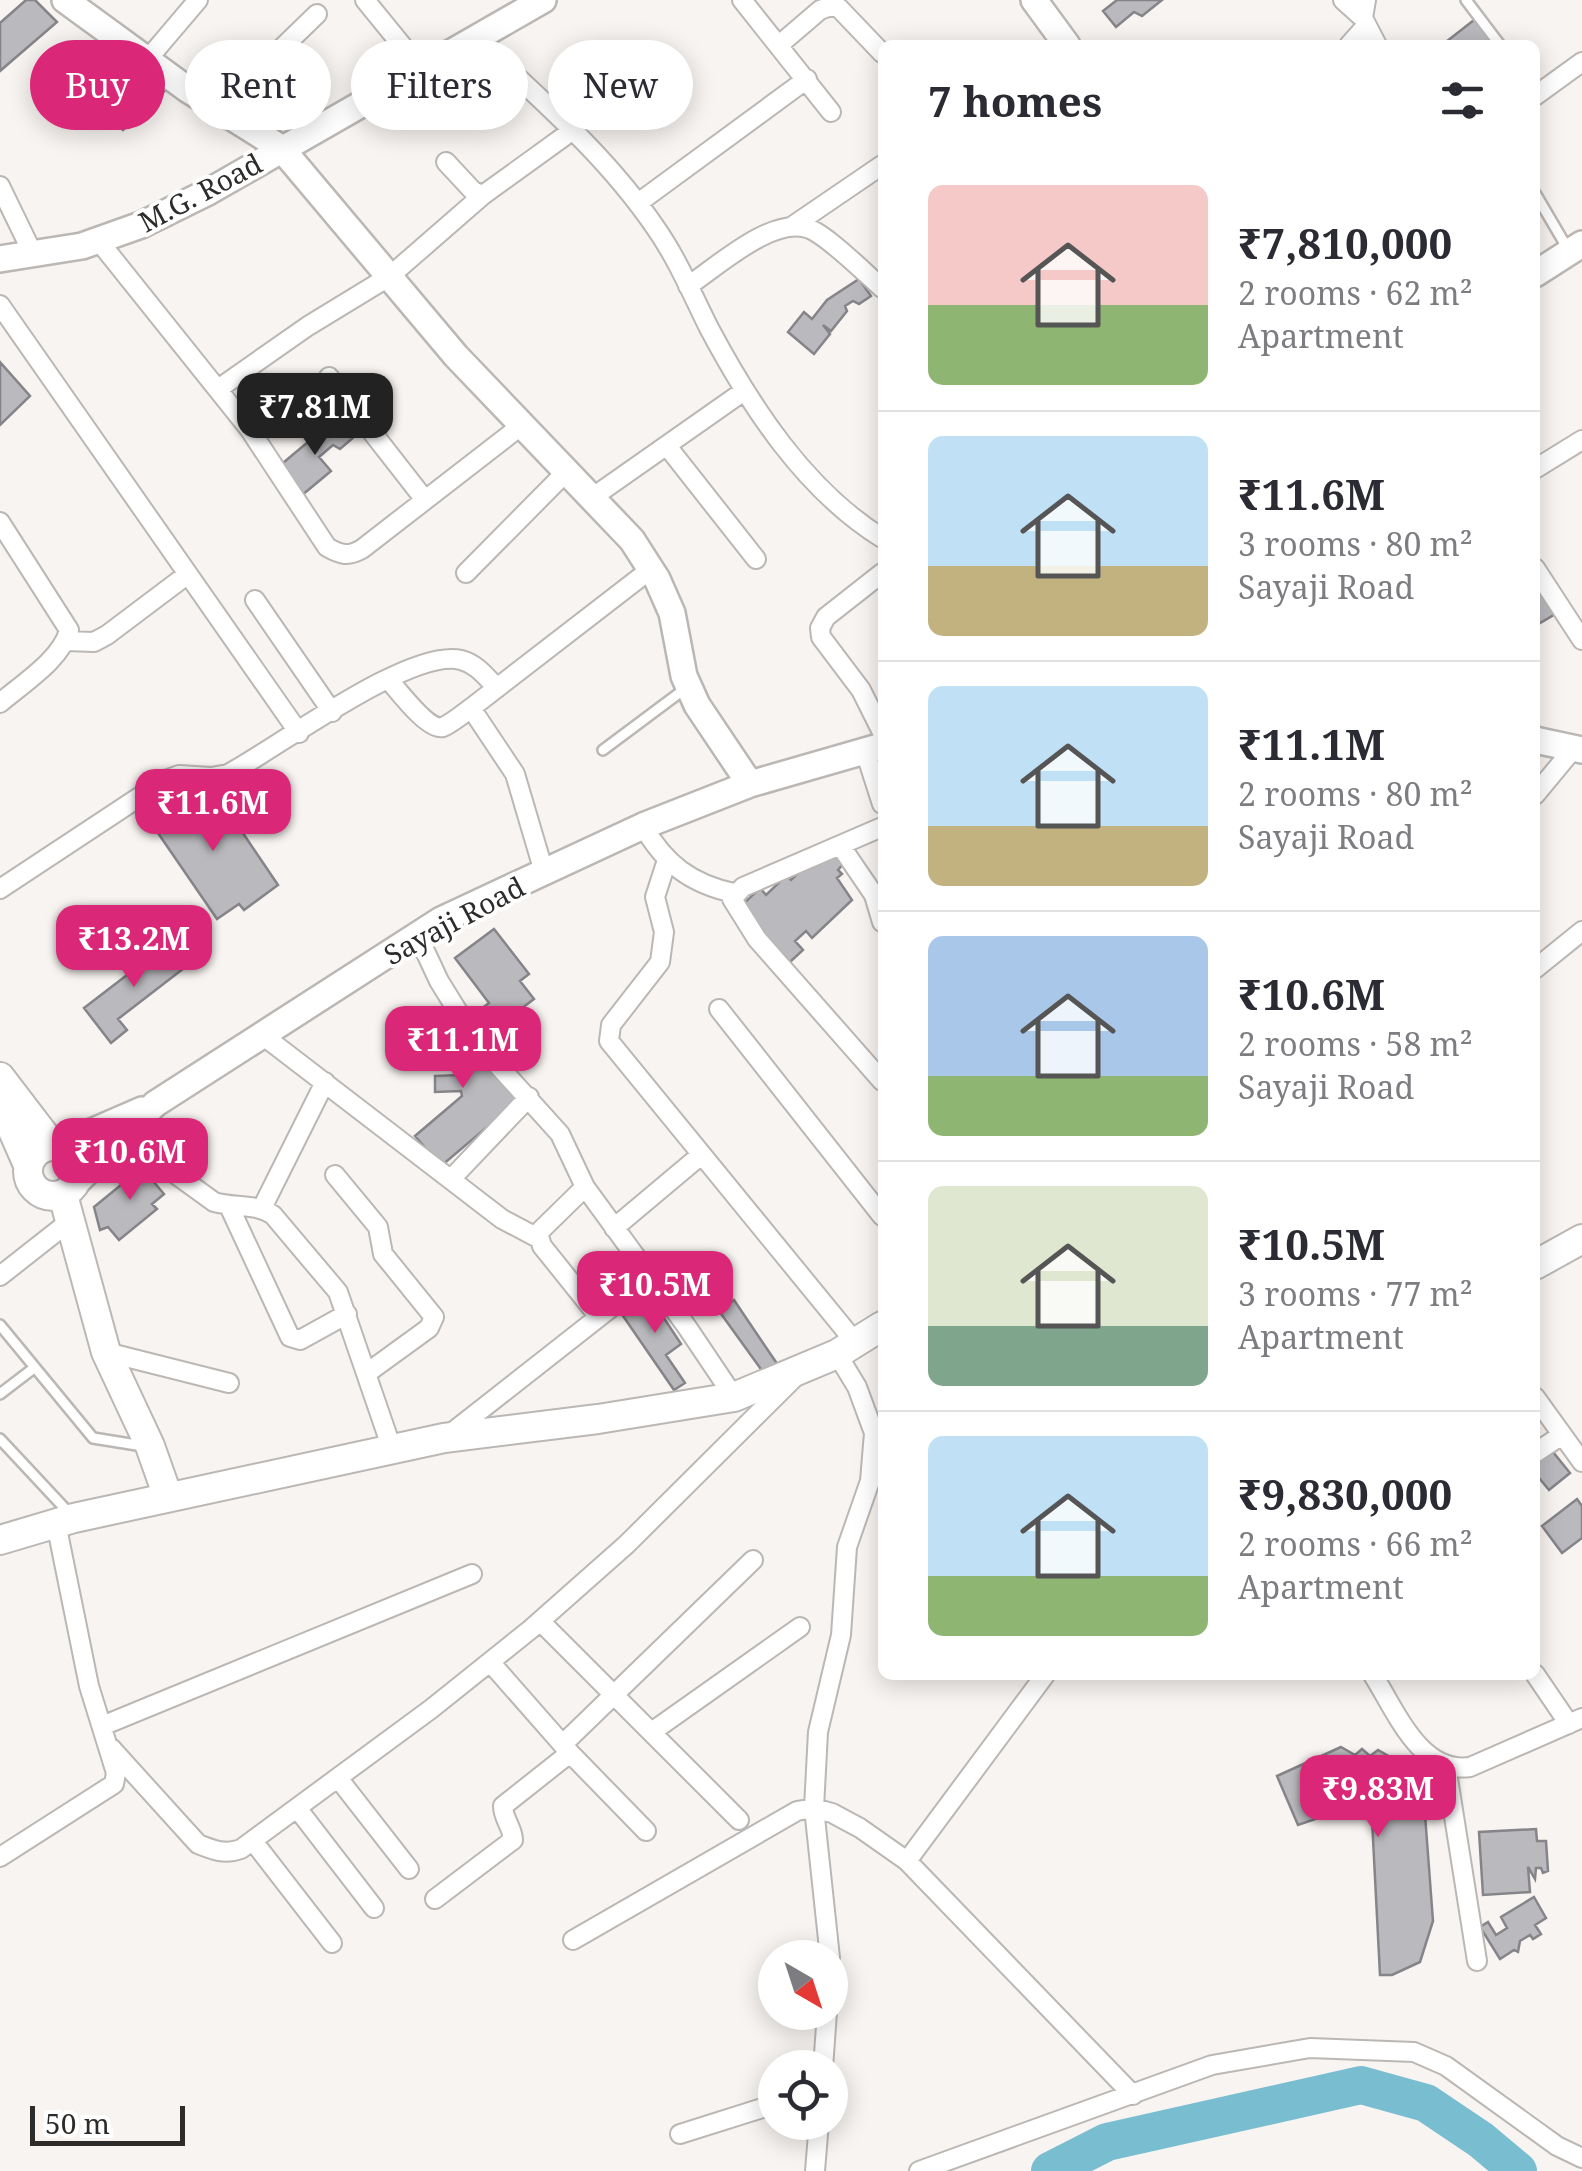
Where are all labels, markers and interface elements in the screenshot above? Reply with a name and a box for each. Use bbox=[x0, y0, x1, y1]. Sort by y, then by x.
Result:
chip: Buy bbox=[30, 40, 165, 130]
chip: Rent bbox=[185, 40, 331, 130]
chip: Filters bbox=[351, 40, 528, 130]
chip: New bbox=[548, 40, 693, 130]
text: 7 homes bbox=[928, 72, 1102, 129]
icon: filters bbox=[1435, 73, 1490, 128]
street label: M.G. Road bbox=[132, 144, 268, 240]
text: ₹7,810,000 bbox=[1238, 214, 1452, 271]
icon: home bbox=[1008, 225, 1128, 345]
text: 2 rooms · 62 m² bbox=[1238, 271, 1473, 314]
text: Apartment bbox=[1238, 314, 1404, 357]
pin: ₹7.81M bbox=[234, 373, 396, 458]
text: ₹7.81M bbox=[259, 384, 371, 427]
text: ₹11.6M bbox=[1238, 465, 1385, 522]
icon: home bbox=[1008, 476, 1128, 596]
text: 3 rooms · 80 m² bbox=[1238, 522, 1473, 565]
text: Sayaji Road bbox=[1238, 565, 1414, 608]
text: ₹11.1M bbox=[1238, 715, 1385, 772]
icon: home bbox=[1008, 726, 1128, 846]
pin: ₹11.6M bbox=[132, 769, 294, 854]
text: 2 rooms · 80 m² bbox=[1238, 772, 1473, 815]
text: ₹11.6M bbox=[157, 780, 269, 823]
text: Sayaji Road bbox=[1238, 815, 1414, 858]
street label: Sayaji Road bbox=[377, 867, 531, 973]
pin: ₹13.2M bbox=[53, 905, 215, 990]
text: ₹13.2M bbox=[78, 916, 190, 959]
text: ₹10.6M bbox=[1238, 965, 1385, 1022]
icon: home bbox=[1008, 976, 1128, 1096]
pin: ₹11.1M bbox=[382, 1006, 544, 1091]
text: ₹11.1M bbox=[407, 1017, 519, 1060]
text: 2 rooms · 58 m² bbox=[1238, 1022, 1473, 1065]
text: Sayaji Road bbox=[1238, 1065, 1414, 1108]
pin: ₹10.6M bbox=[49, 1118, 211, 1203]
text: ₹10.6M bbox=[74, 1129, 186, 1172]
text: ₹10.5M bbox=[1238, 1215, 1385, 1272]
icon: home bbox=[1008, 1226, 1128, 1346]
pin: ₹10.5M bbox=[574, 1251, 736, 1336]
text: ₹10.5M bbox=[599, 1262, 711, 1305]
text: 3 rooms · 77 m² bbox=[1238, 1272, 1473, 1315]
text: Apartment bbox=[1238, 1315, 1404, 1358]
text: ₹9,830,000 bbox=[1238, 1465, 1452, 1522]
icon: home bbox=[1008, 1476, 1128, 1596]
text: 2 rooms · 66 m² bbox=[1238, 1522, 1473, 1565]
text: Apartment bbox=[1238, 1565, 1404, 1608]
pin: ₹9.83M bbox=[1297, 1755, 1459, 1840]
text: ₹9.83M bbox=[1322, 1766, 1434, 1809]
north arrow bbox=[758, 1940, 848, 2030]
map controls bbox=[758, 1940, 848, 2140]
button: locate bbox=[758, 2050, 848, 2140]
scale bar bbox=[30, 2101, 185, 2146]
text: 50 m bbox=[45, 2104, 110, 2142]

